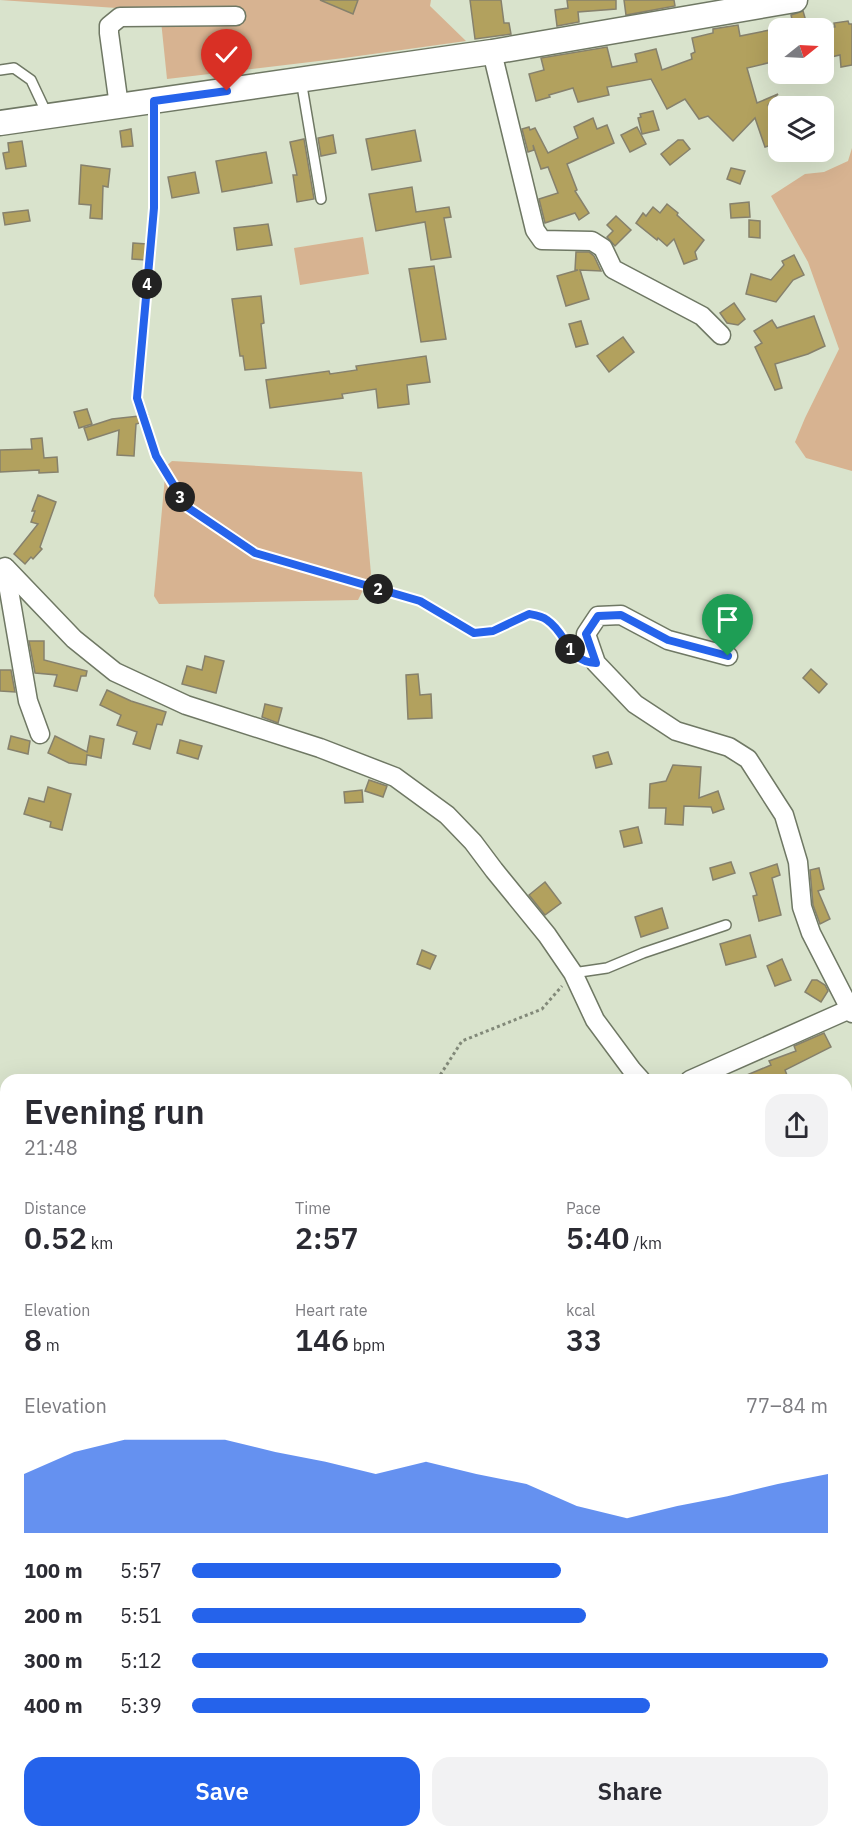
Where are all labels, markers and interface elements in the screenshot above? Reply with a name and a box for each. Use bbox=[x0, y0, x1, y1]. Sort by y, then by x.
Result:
north arrow bbox=[768, 18, 834, 84]
map controls bbox=[768, 18, 834, 162]
pin bbox=[201, 29, 252, 91]
icon: check bbox=[210, 38, 243, 71]
button: layers bbox=[768, 96, 834, 162]
pin: 4 bbox=[132, 269, 162, 299]
text: 4 bbox=[142, 274, 152, 294]
pin: 3 bbox=[165, 482, 195, 512]
text: 3 bbox=[175, 487, 185, 507]
pin: 2 bbox=[363, 574, 393, 604]
text: 2 bbox=[373, 579, 383, 599]
pin bbox=[702, 594, 753, 656]
icon: arrive bbox=[711, 603, 744, 636]
pin: 1 bbox=[555, 634, 585, 664]
text: 1 bbox=[565, 639, 575, 659]
text: Evening run bbox=[24, 1090, 205, 1133]
button: share bbox=[765, 1094, 828, 1157]
text: 21:48 bbox=[24, 1134, 78, 1161]
text: Distance bbox=[24, 1198, 86, 1218]
text: Time bbox=[295, 1198, 331, 1218]
text: Pace bbox=[566, 1198, 601, 1218]
text: 0.52 bbox=[24, 1218, 87, 1257]
text: 2:57 bbox=[295, 1218, 359, 1257]
text: 5:40 bbox=[566, 1218, 630, 1257]
text: km bbox=[87, 1233, 113, 1253]
text: /km bbox=[630, 1233, 662, 1253]
text: Elevation bbox=[24, 1300, 90, 1320]
text: Heart rate bbox=[295, 1300, 368, 1320]
text: kcal bbox=[566, 1300, 595, 1320]
text: 8 bbox=[24, 1320, 42, 1359]
text: 146 bbox=[295, 1320, 349, 1359]
text: 33 bbox=[566, 1320, 602, 1359]
text: m bbox=[42, 1335, 60, 1355]
text: bpm bbox=[349, 1335, 385, 1355]
text: Elevation bbox=[24, 1392, 107, 1419]
text: 77–84 m bbox=[746, 1392, 828, 1419]
text: 100 m bbox=[24, 1557, 83, 1584]
text: 5:57 bbox=[120, 1557, 162, 1584]
text: 200 m bbox=[24, 1602, 83, 1629]
text: 5:51 bbox=[120, 1602, 162, 1629]
text: 300 m bbox=[24, 1647, 83, 1674]
text: 5:12 bbox=[120, 1647, 162, 1674]
text: 400 m bbox=[24, 1692, 83, 1719]
text: 5:39 bbox=[120, 1692, 162, 1719]
button: Save bbox=[24, 1757, 420, 1826]
button: Share bbox=[432, 1757, 828, 1826]

